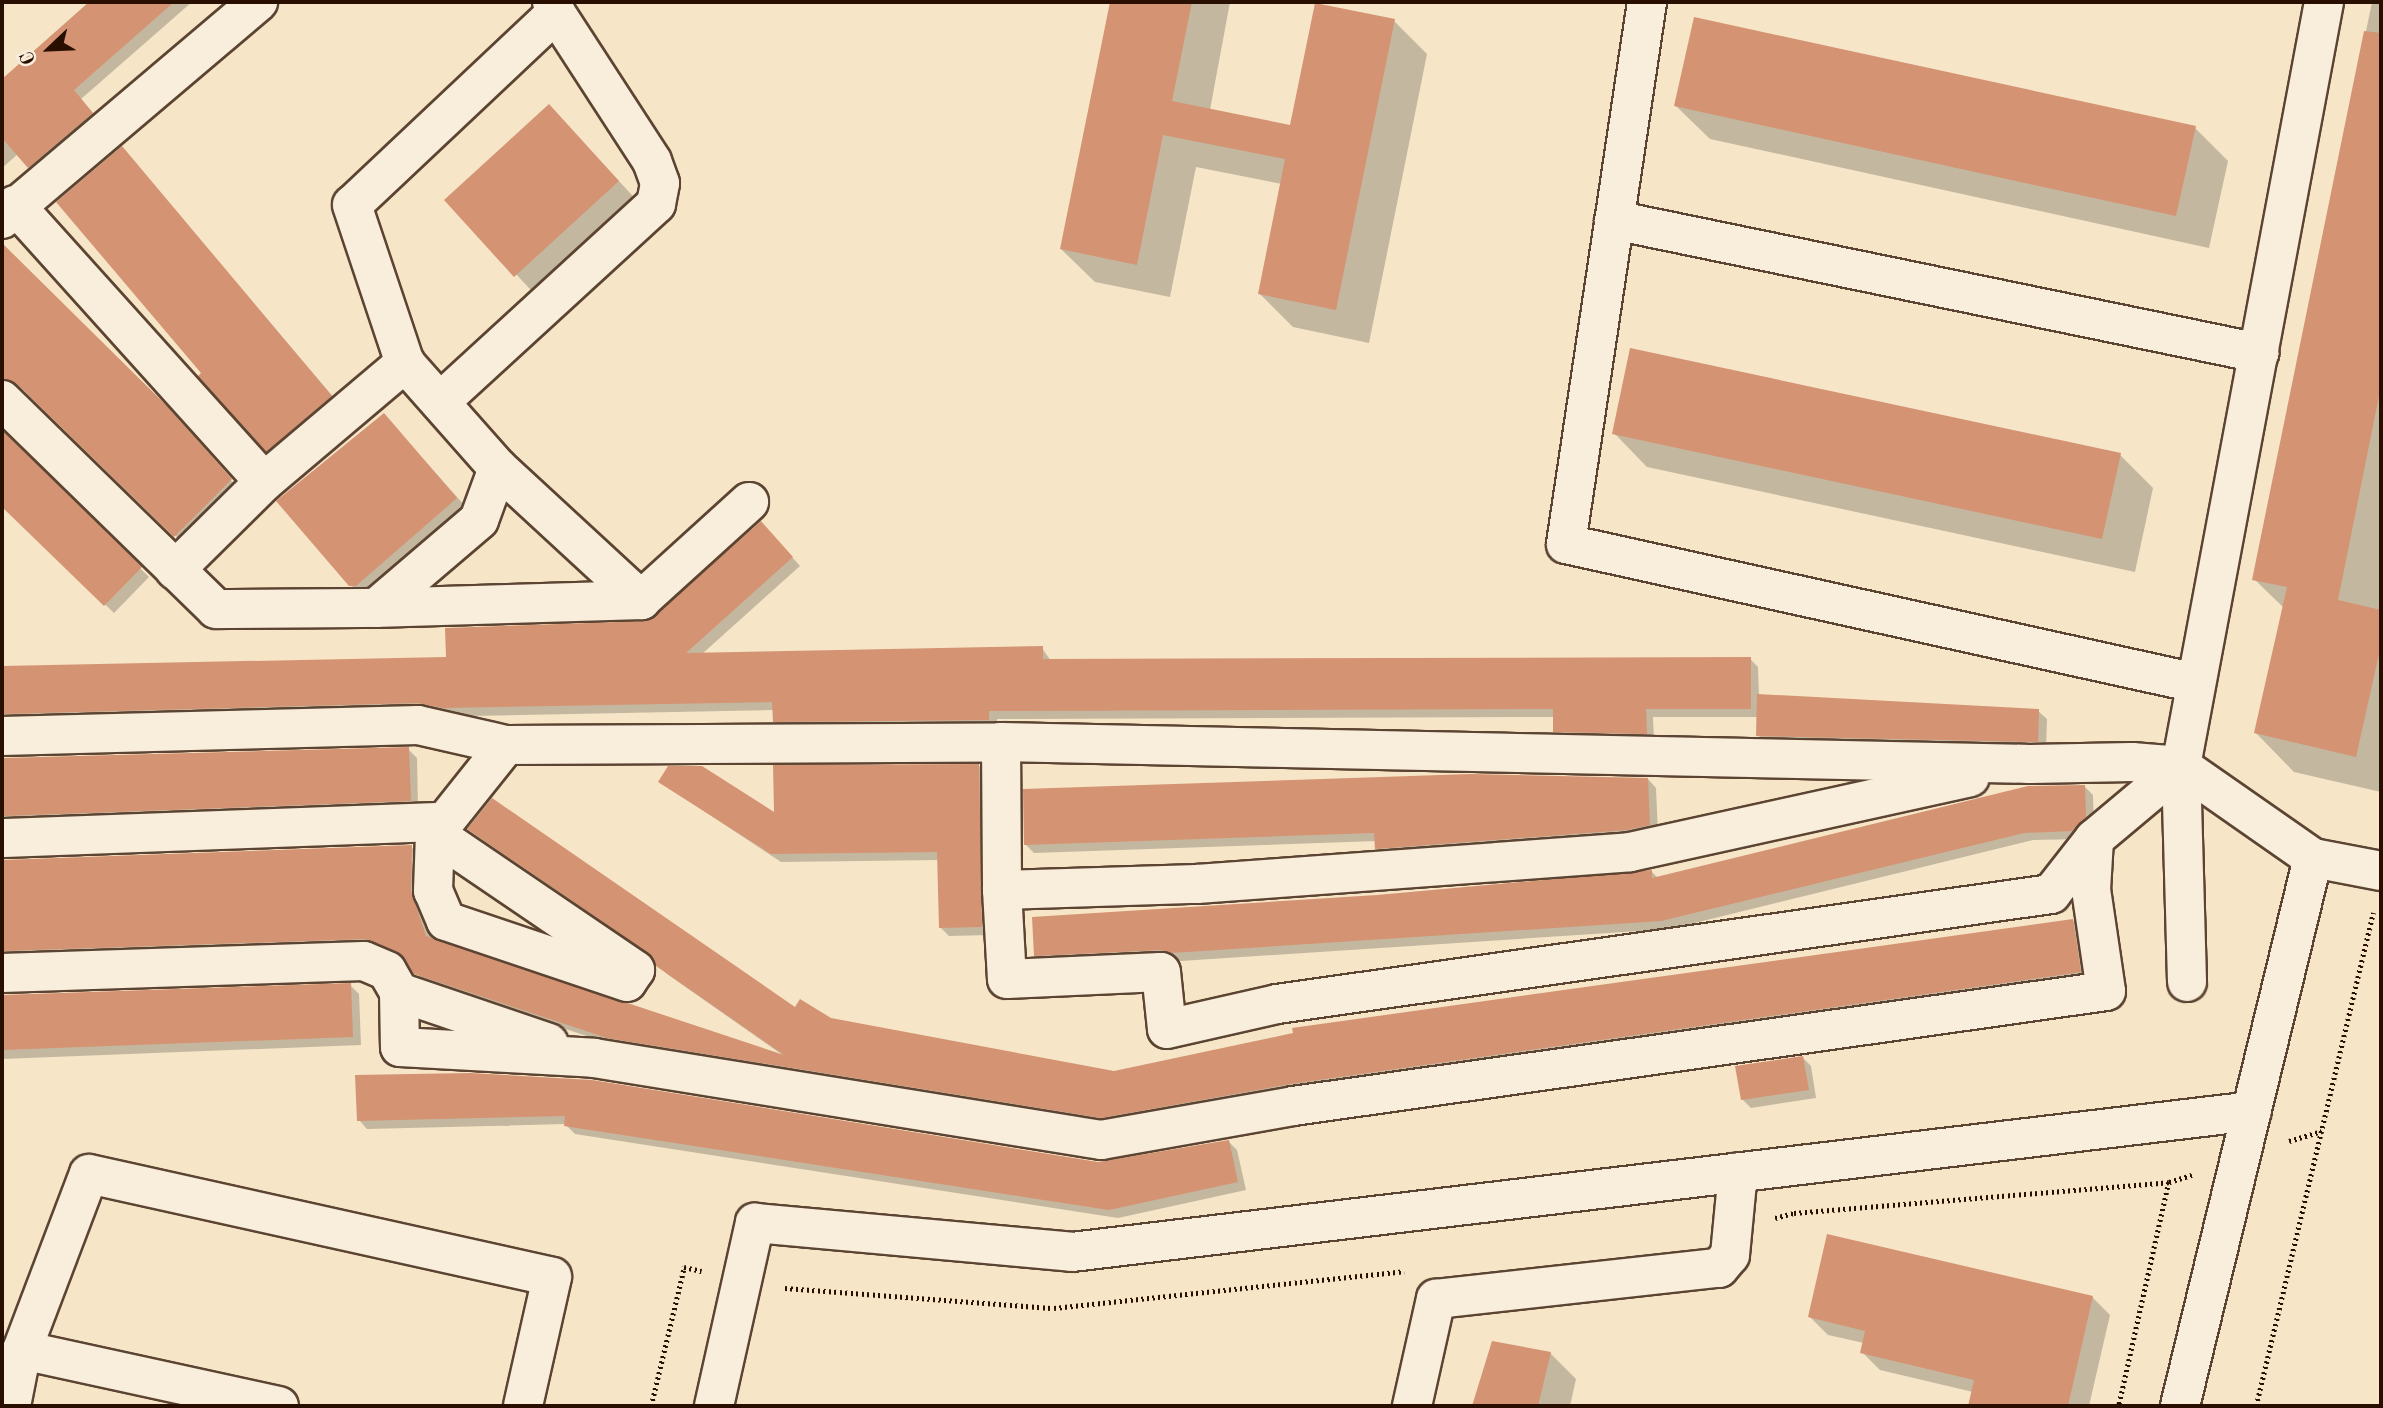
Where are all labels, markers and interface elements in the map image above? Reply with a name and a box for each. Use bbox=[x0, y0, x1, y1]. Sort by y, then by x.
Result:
north arrow bbox=[14, 14, 84, 84]
text: С bbox=[18, 48, 40, 67]

